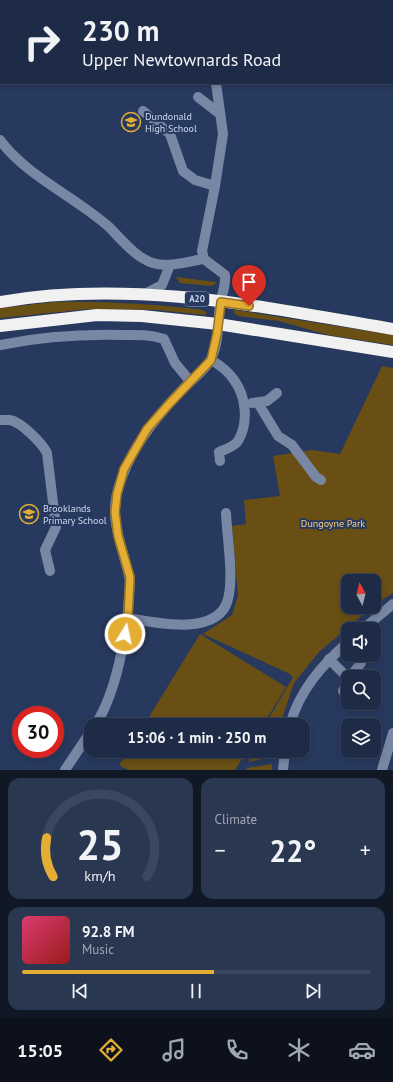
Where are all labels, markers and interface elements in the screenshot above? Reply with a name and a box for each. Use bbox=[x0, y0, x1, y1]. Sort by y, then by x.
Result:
text: 230 m bbox=[82, 12, 159, 49]
icon: right bbox=[16, 16, 68, 68]
text: Upper Newtownards Road bbox=[82, 48, 281, 71]
place label: Dundonald High School bbox=[145, 110, 197, 135]
school or university icon: Dundonald High School bbox=[120, 111, 142, 133]
pin bbox=[232, 265, 266, 306]
icon: arrive bbox=[238, 271, 260, 293]
road number: A20 bbox=[185, 292, 209, 306]
place label: Brooklands Primary School bbox=[43, 502, 107, 527]
school or university icon: Brooklands Primary School bbox=[18, 503, 40, 525]
park label: Dungoyne Park bbox=[301, 517, 365, 530]
north arrow bbox=[341, 574, 381, 614]
map controls bbox=[341, 574, 381, 758]
position arrow bbox=[104, 613, 146, 655]
button: sound bbox=[341, 622, 381, 662]
button: search bbox=[341, 670, 381, 710]
speed limit sign: 30 bbox=[12, 706, 64, 758]
button: layers bbox=[341, 718, 381, 758]
text: 15:06 · 1 min · 250 m bbox=[128, 728, 266, 747]
text: Climate bbox=[215, 811, 257, 828]
text: 25 bbox=[77, 817, 124, 870]
text: 22° bbox=[269, 831, 316, 870]
text: − bbox=[215, 836, 226, 864]
text: + bbox=[360, 836, 371, 864]
text: km/h bbox=[85, 865, 116, 884]
text: 92.8 FM bbox=[82, 922, 135, 941]
text: Music bbox=[82, 941, 114, 958]
icon: previous bbox=[69, 980, 91, 1002]
icon: pause bbox=[185, 980, 207, 1002]
icon: next bbox=[302, 980, 324, 1002]
icon: directions bbox=[97, 1036, 125, 1064]
icon: music bbox=[160, 1036, 188, 1064]
icon: phone bbox=[223, 1036, 251, 1064]
icon: climate bbox=[285, 1036, 313, 1064]
icon: car bbox=[348, 1036, 376, 1064]
text: 15:05 bbox=[17, 1039, 63, 1062]

